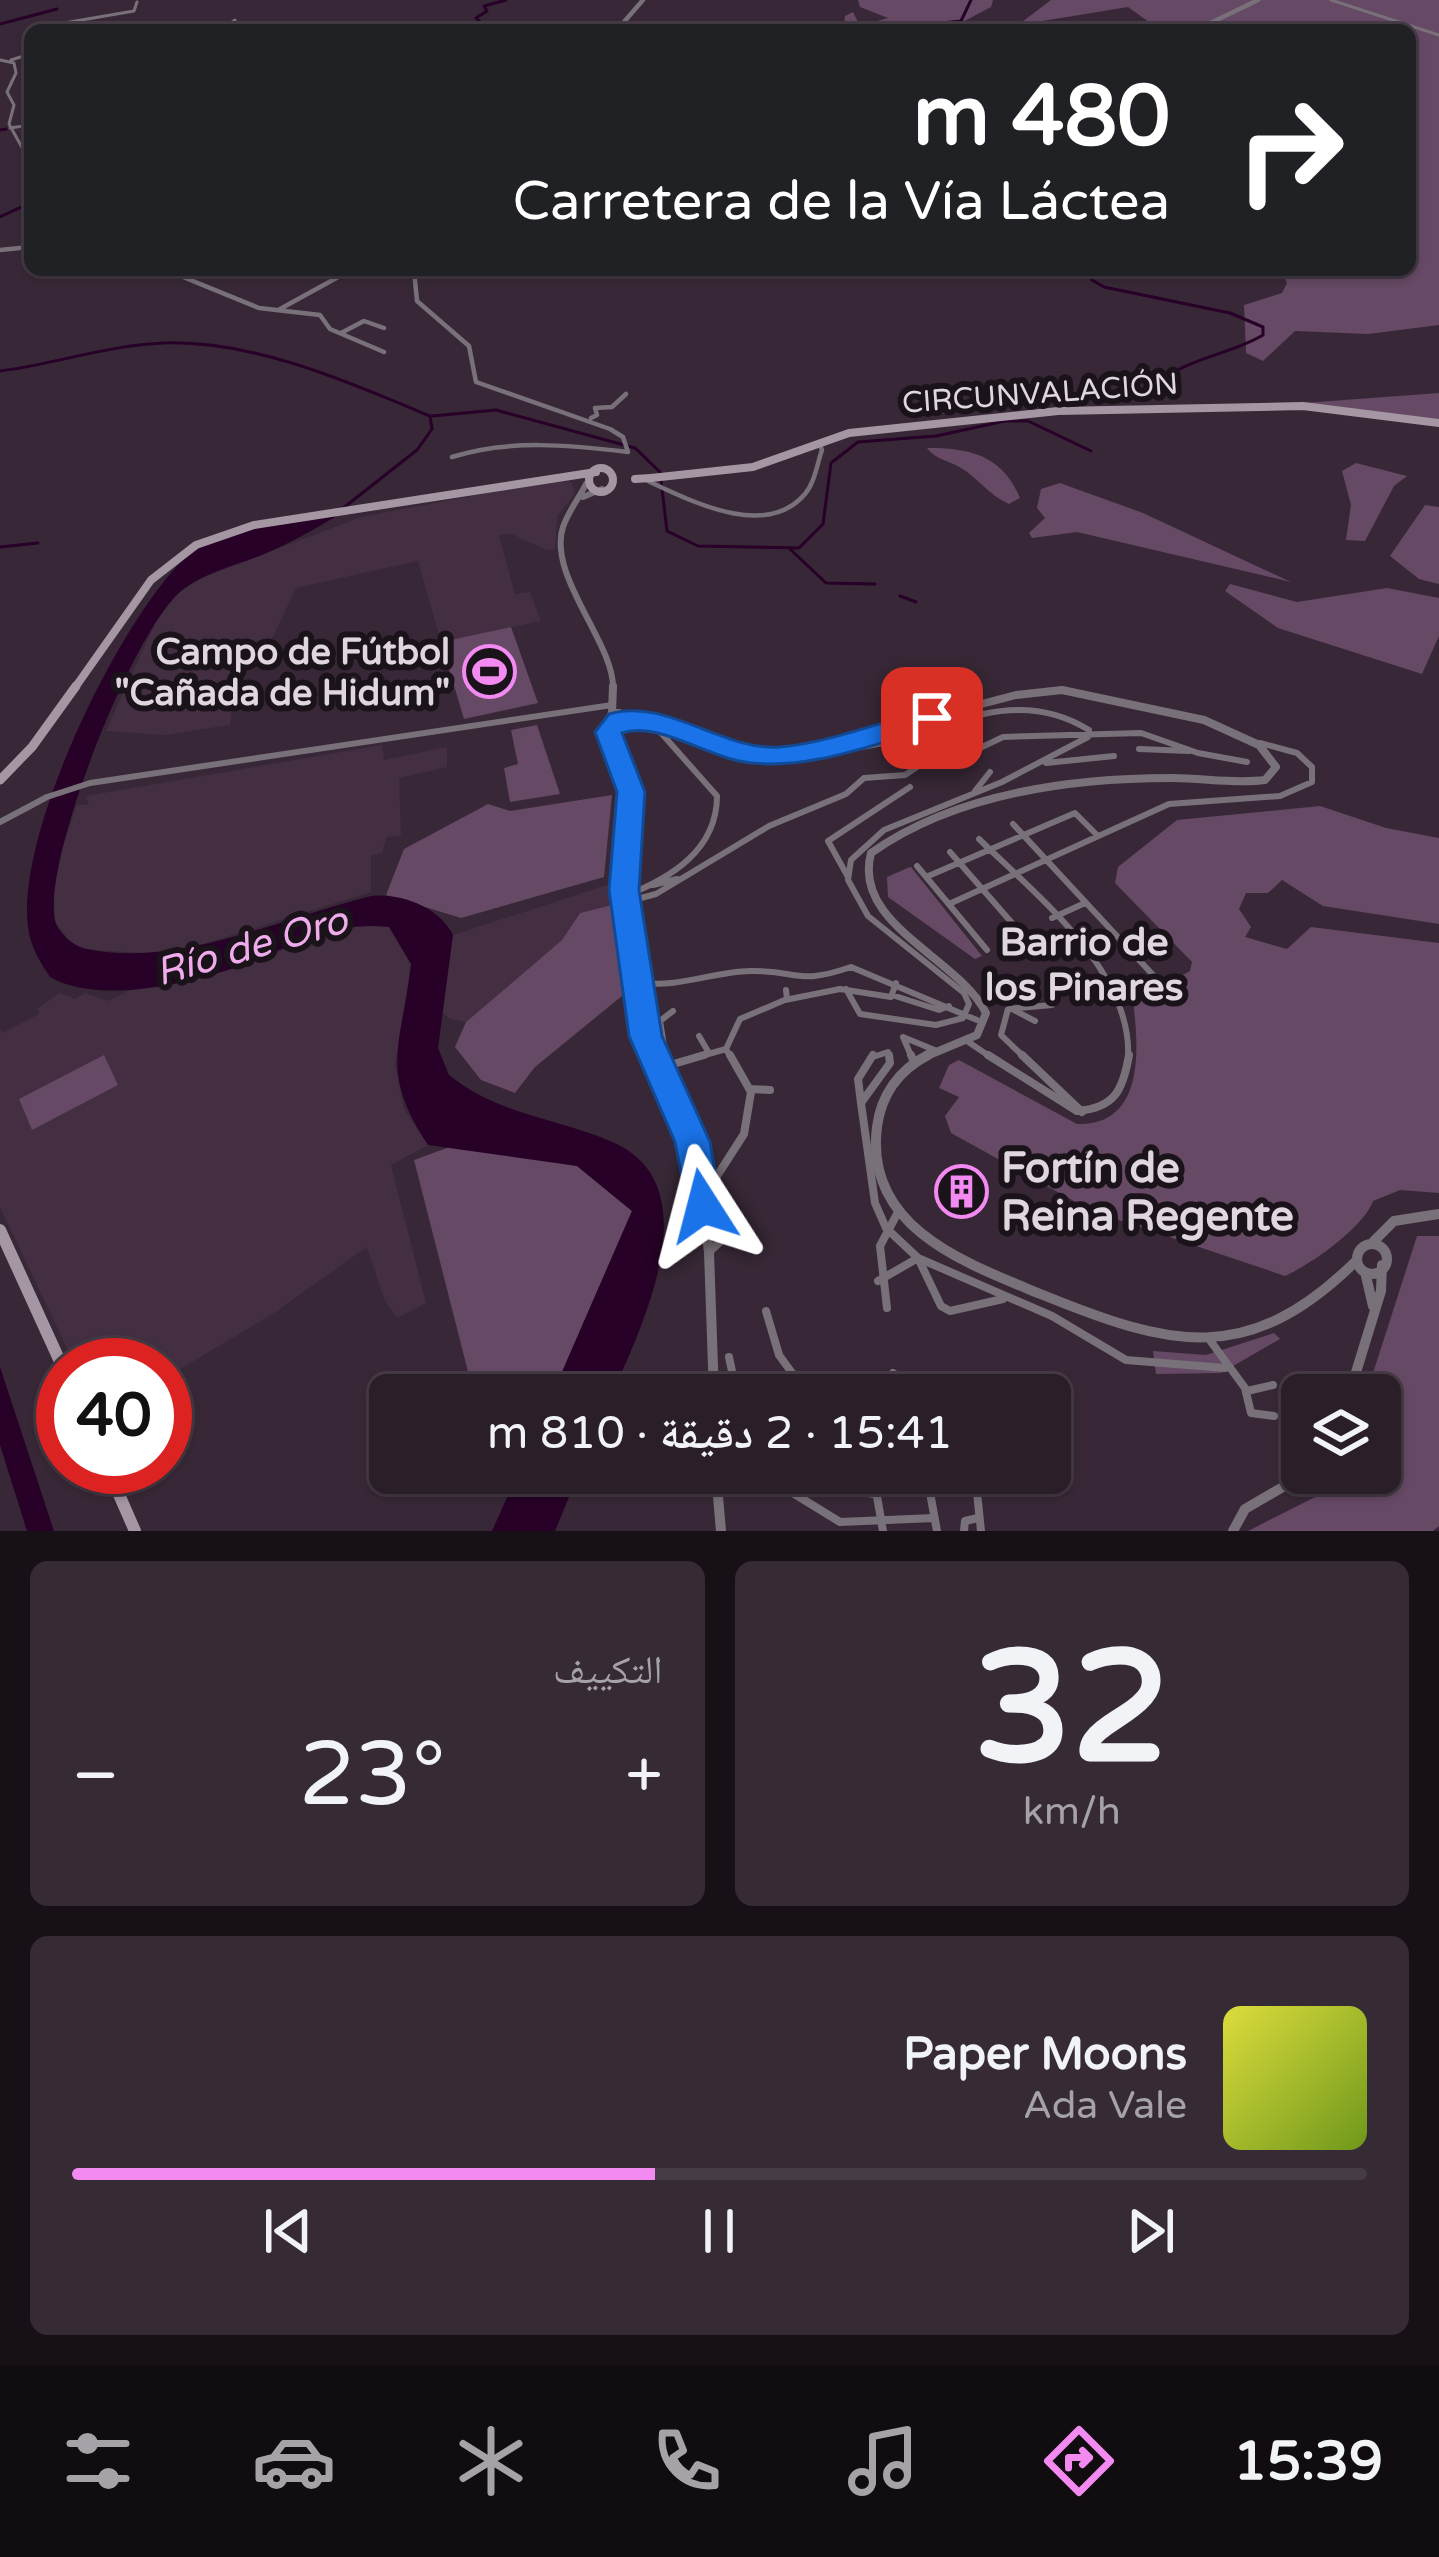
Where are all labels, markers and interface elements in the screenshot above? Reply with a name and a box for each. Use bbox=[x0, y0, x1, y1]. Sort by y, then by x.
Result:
text: 480 m bbox=[913, 67, 1170, 168]
icon: right bbox=[1212, 72, 1368, 228]
text: Carretera de la Vía Láctea bbox=[512, 169, 1170, 234]
street label: CIRCUNVALACIÓN bbox=[901, 365, 1179, 422]
place label: Campo de Fútbol "Cañada de Hidum" bbox=[115, 631, 450, 715]
sports icon: Campo de Fútbol "Cañada de Hidum" bbox=[461, 644, 517, 700]
pin bbox=[881, 667, 983, 769]
icon: arrive bbox=[899, 685, 965, 751]
water label: Río de Oro bbox=[150, 896, 355, 996]
district label: Barrio de los Pinares bbox=[985, 919, 1183, 1011]
position arrow bbox=[640, 1143, 766, 1269]
place label: Fortín de Reina Regente bbox=[1001, 1143, 1294, 1242]
building icon: Fortín de Reina Regente bbox=[934, 1163, 990, 1219]
speed limit sign: 40 bbox=[36, 1338, 192, 1494]
map controls bbox=[1281, 1374, 1401, 1494]
button: layers bbox=[1281, 1374, 1401, 1494]
text: 15:41 · 2 دقيقة · 810 m bbox=[487, 1407, 953, 1461]
text: 32 bbox=[974, 1616, 1170, 1804]
text: التكييف bbox=[553, 1647, 663, 1694]
text: 23° bbox=[299, 1721, 446, 1830]
text: − bbox=[72, 1736, 119, 1816]
text: + bbox=[625, 1736, 663, 1816]
text: km/h bbox=[1023, 1788, 1121, 1835]
text: Paper Moons bbox=[903, 2028, 1187, 2082]
text: Ada Vale bbox=[1023, 2082, 1187, 2129]
icon: previous bbox=[255, 2198, 321, 2264]
icon: pause bbox=[686, 2198, 752, 2264]
icon: next bbox=[1118, 2198, 1184, 2264]
icon: filters bbox=[56, 2419, 140, 2503]
icon: car bbox=[252, 2419, 336, 2503]
icon: climate bbox=[449, 2419, 533, 2503]
icon: phone bbox=[645, 2419, 729, 2503]
icon: music bbox=[841, 2419, 925, 2503]
icon: directions bbox=[1037, 2419, 1121, 2503]
text: 15:39 bbox=[1233, 2429, 1383, 2494]

